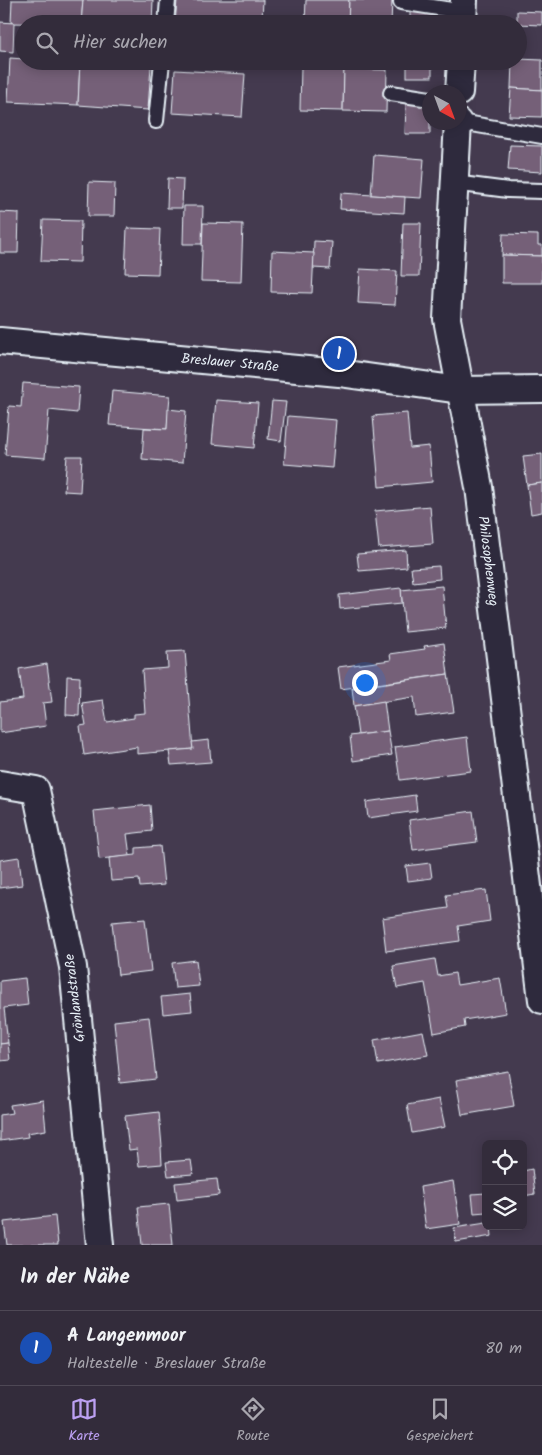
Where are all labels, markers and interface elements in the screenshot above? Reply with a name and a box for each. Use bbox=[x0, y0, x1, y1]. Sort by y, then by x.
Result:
search box bbox=[15, 15, 527, 70]
text: Hier suchen bbox=[73, 28, 167, 58]
icon: search bbox=[33, 29, 61, 57]
north arrow bbox=[422, 85, 467, 130]
pin: 1 bbox=[323, 335, 355, 373]
street label: Breslauer Straße bbox=[180, 348, 280, 378]
street label: Philosophenweg bbox=[472, 515, 504, 607]
your location bbox=[352, 670, 378, 696]
street label: Grönlandstraße bbox=[59, 952, 91, 1043]
map controls bbox=[482, 1140, 527, 1230]
button: locate bbox=[482, 1140, 527, 1185]
button: layers bbox=[482, 1185, 527, 1230]
text: In der Nähe bbox=[20, 1261, 130, 1294]
text: A Langenmoor bbox=[67, 1321, 186, 1351]
text: 1 bbox=[34, 1336, 38, 1361]
text: 80 m bbox=[485, 1336, 522, 1361]
text: Haltestelle · Breslauer Straße bbox=[67, 1351, 266, 1376]
tab: Karte bbox=[68, 1395, 100, 1447]
tab: Route bbox=[236, 1395, 269, 1447]
tab: Gespeichert bbox=[406, 1395, 474, 1447]

